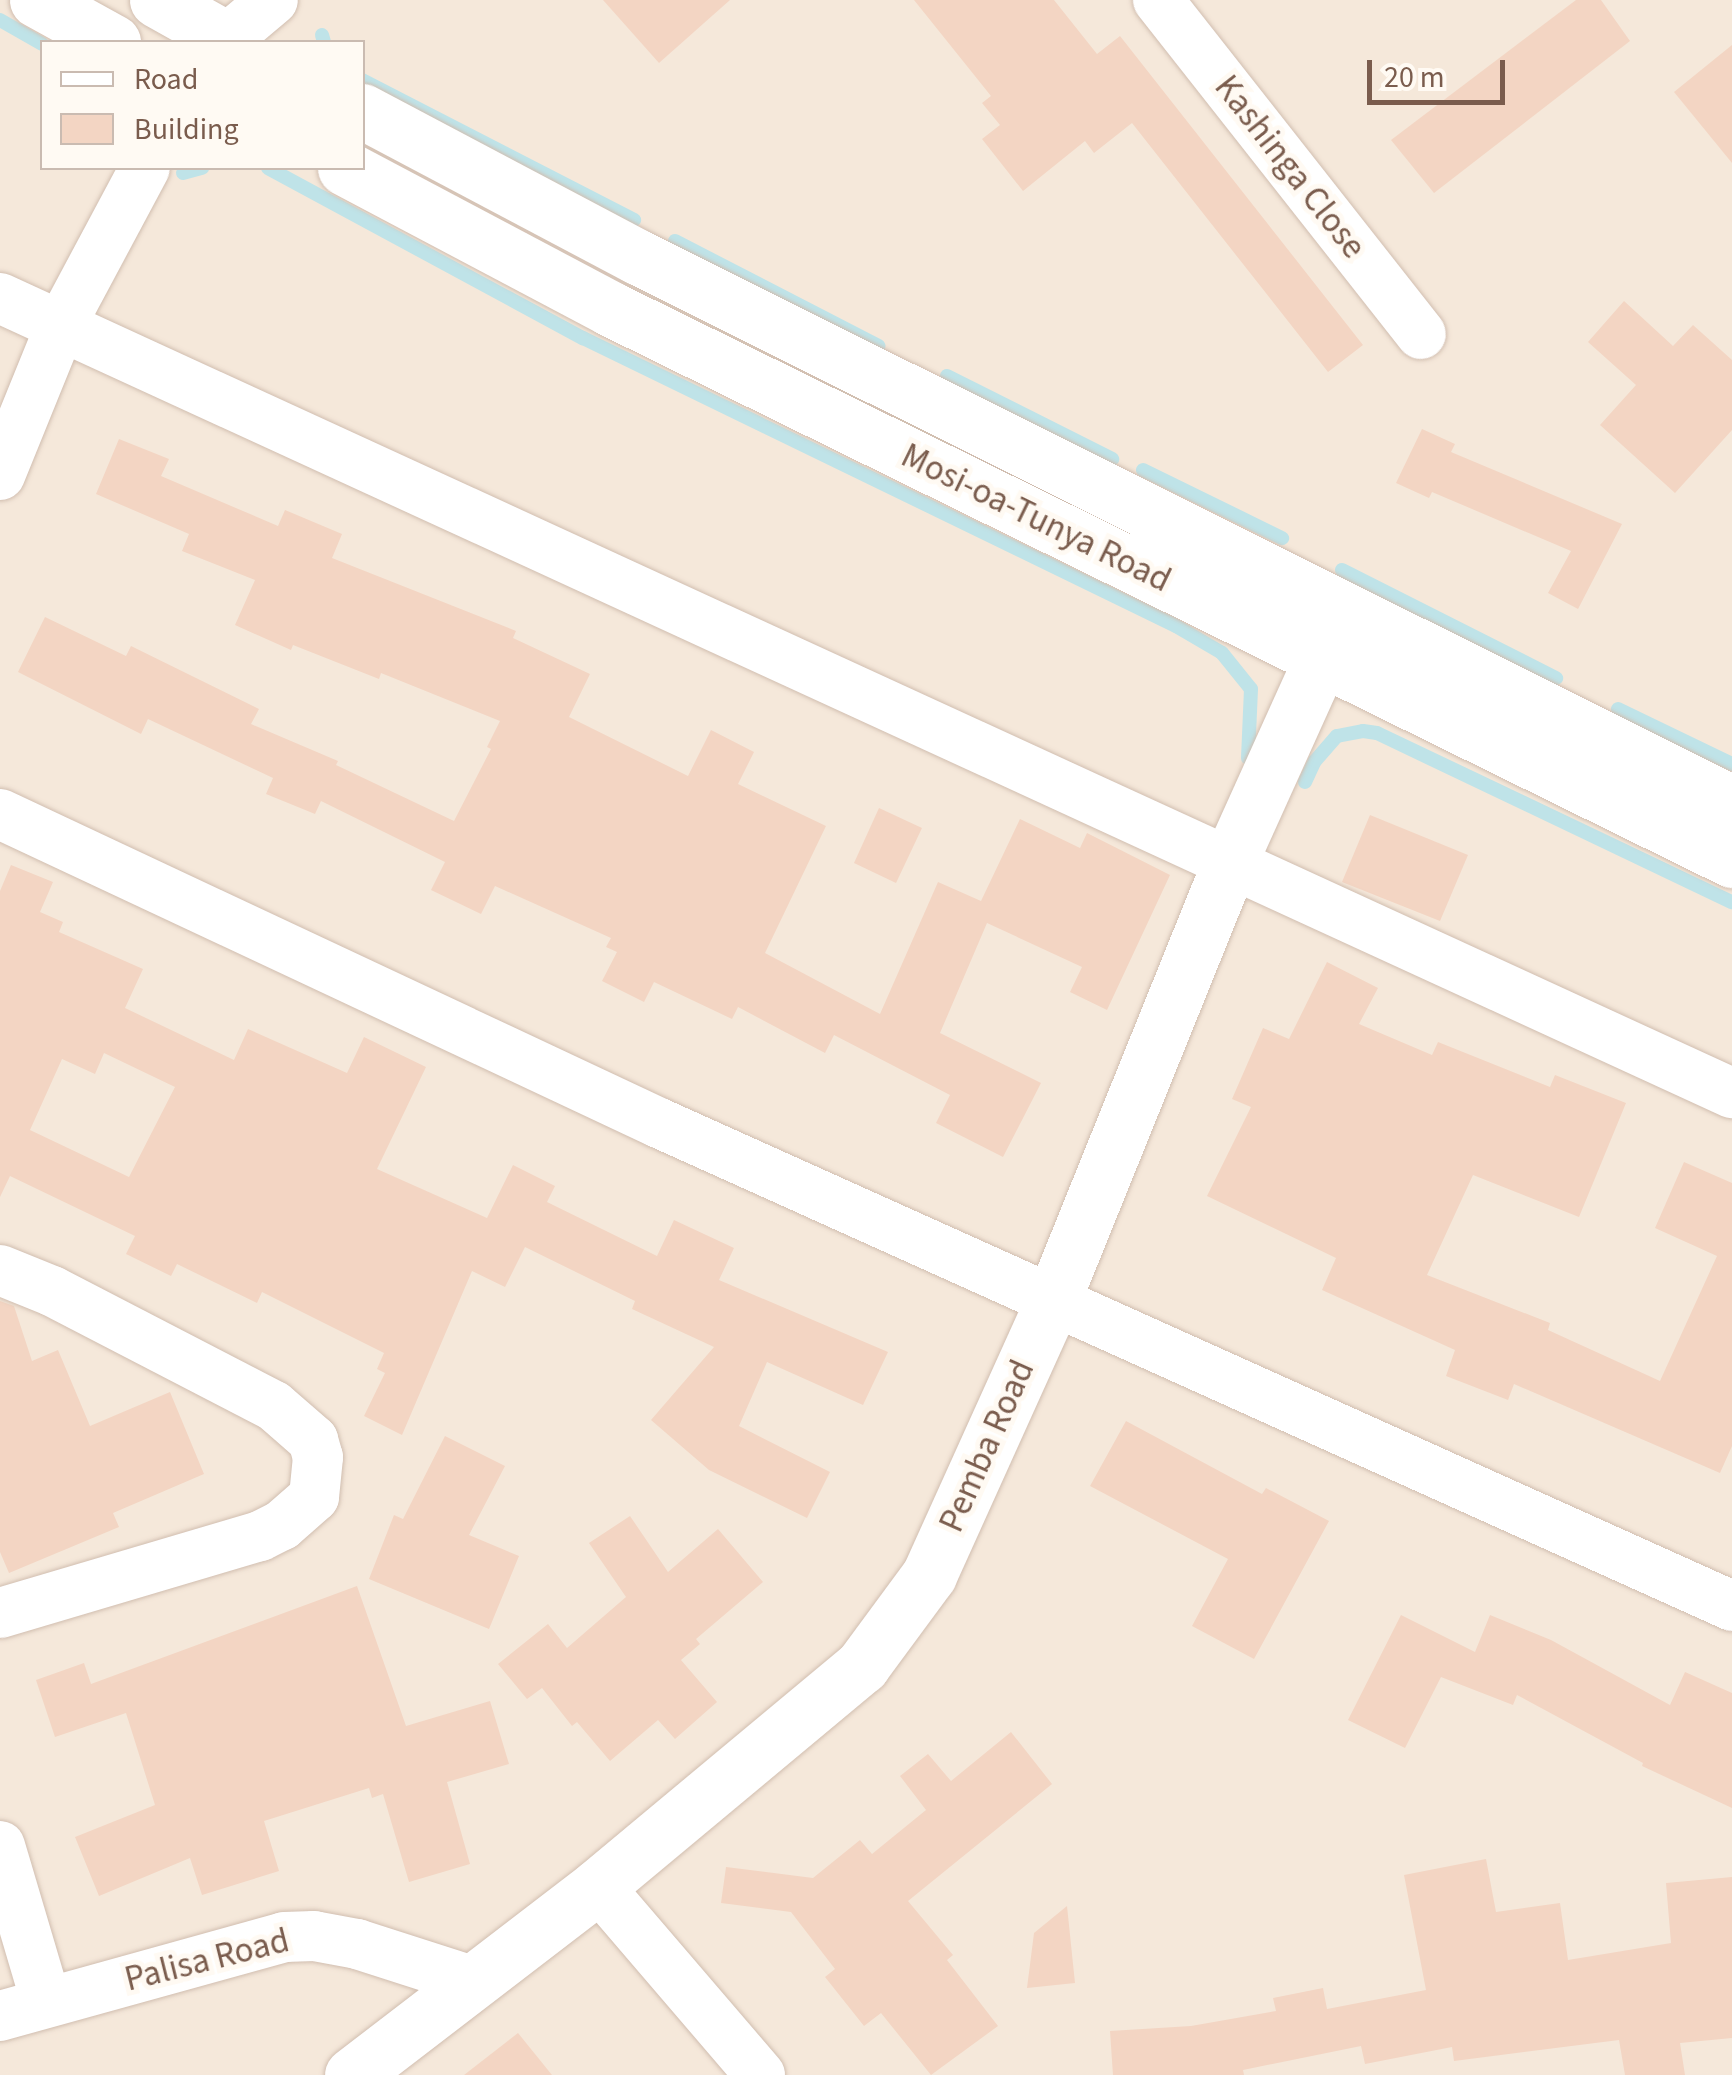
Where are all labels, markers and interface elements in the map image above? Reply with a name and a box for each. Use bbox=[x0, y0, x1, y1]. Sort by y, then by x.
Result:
legend bbox=[40, 40, 365, 170]
scale bar bbox=[1372, 40, 1510, 102]
text: 20 m bbox=[1384, 56, 1445, 99]
text: Road bbox=[134, 58, 198, 101]
street label: Kashinga Close bbox=[1205, 67, 1375, 267]
text: Building bbox=[134, 108, 239, 151]
street label: Mosi-oa-Tunya Road bbox=[894, 435, 1178, 601]
street label: Pemba Road bbox=[930, 1353, 1044, 1539]
street label: Palisa Road bbox=[120, 1919, 294, 2001]

